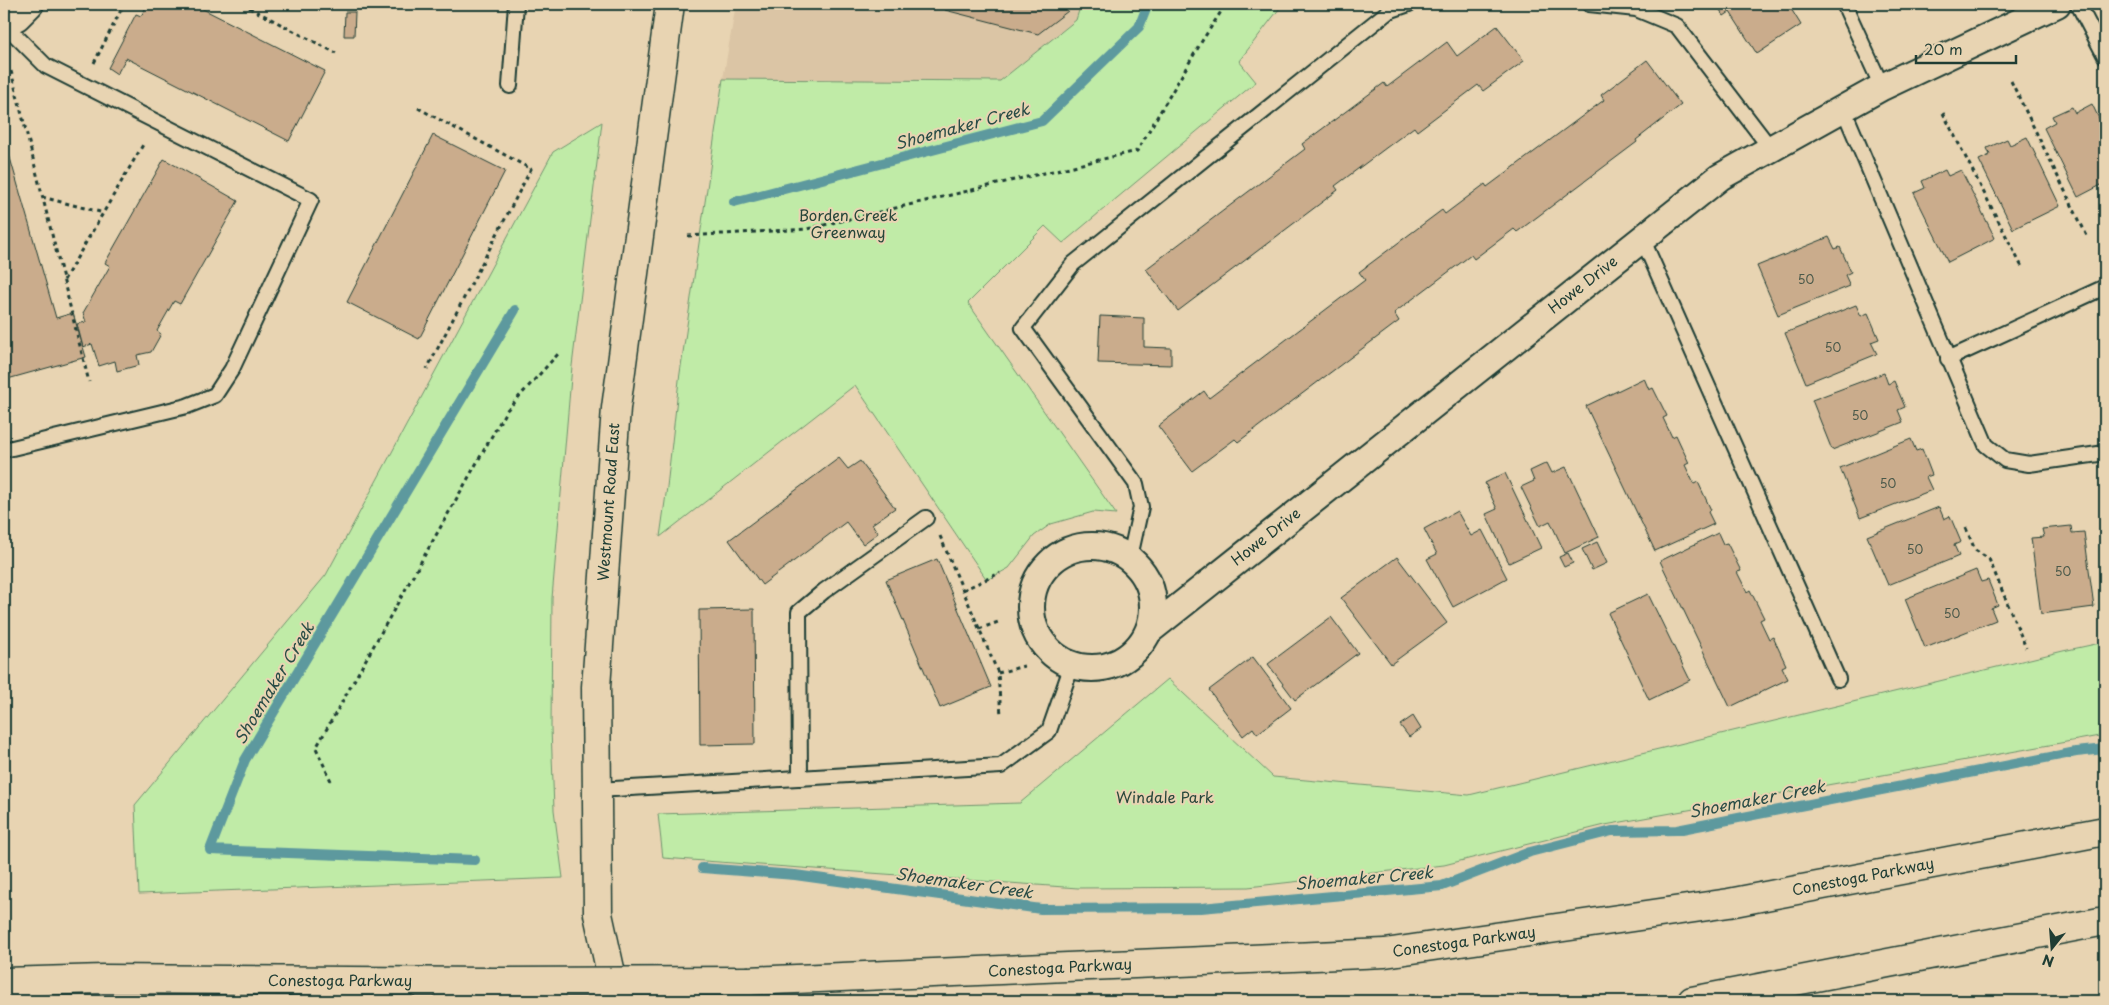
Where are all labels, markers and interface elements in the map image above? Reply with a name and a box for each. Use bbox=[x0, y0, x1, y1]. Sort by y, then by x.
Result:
scale bar bbox=[1916, 32, 2016, 64]
text: 20 m bbox=[1924, 37, 1963, 60]
water label: Shoemaker Creek bbox=[892, 95, 1033, 155]
park label: Borden Creek Greenway bbox=[799, 203, 897, 243]
street label: Howe Drive bbox=[1542, 249, 1622, 318]
house number: 50 bbox=[1798, 270, 1814, 288]
house number: 50 bbox=[1825, 338, 1841, 356]
house number: 50 bbox=[1852, 406, 1868, 424]
street label: Westmount Road East bbox=[590, 422, 625, 582]
house number: 50 bbox=[1880, 474, 1896, 492]
street label: Howe Drive bbox=[1225, 501, 1305, 570]
house number: 50 bbox=[1907, 540, 1923, 558]
house number: 50 bbox=[2055, 562, 2071, 580]
house number: 50 bbox=[1944, 604, 1960, 622]
water label: Shoemaker Creek bbox=[227, 616, 320, 748]
water label: Shoemaker Creek bbox=[1687, 773, 1828, 823]
park label: Windale Park bbox=[1116, 785, 1214, 808]
street label: Conestoga Parkway bbox=[1790, 850, 1936, 901]
water label: Shoemaker Creek bbox=[1294, 859, 1435, 895]
water label: Shoemaker Creek bbox=[894, 860, 1036, 904]
street label: Conestoga Parkway bbox=[1391, 919, 1537, 962]
north arrow bbox=[2026, 922, 2076, 972]
text: N bbox=[2040, 949, 2056, 973]
street label: Conestoga Parkway bbox=[987, 951, 1133, 982]
street label: Conestoga Parkway bbox=[268, 968, 412, 991]

